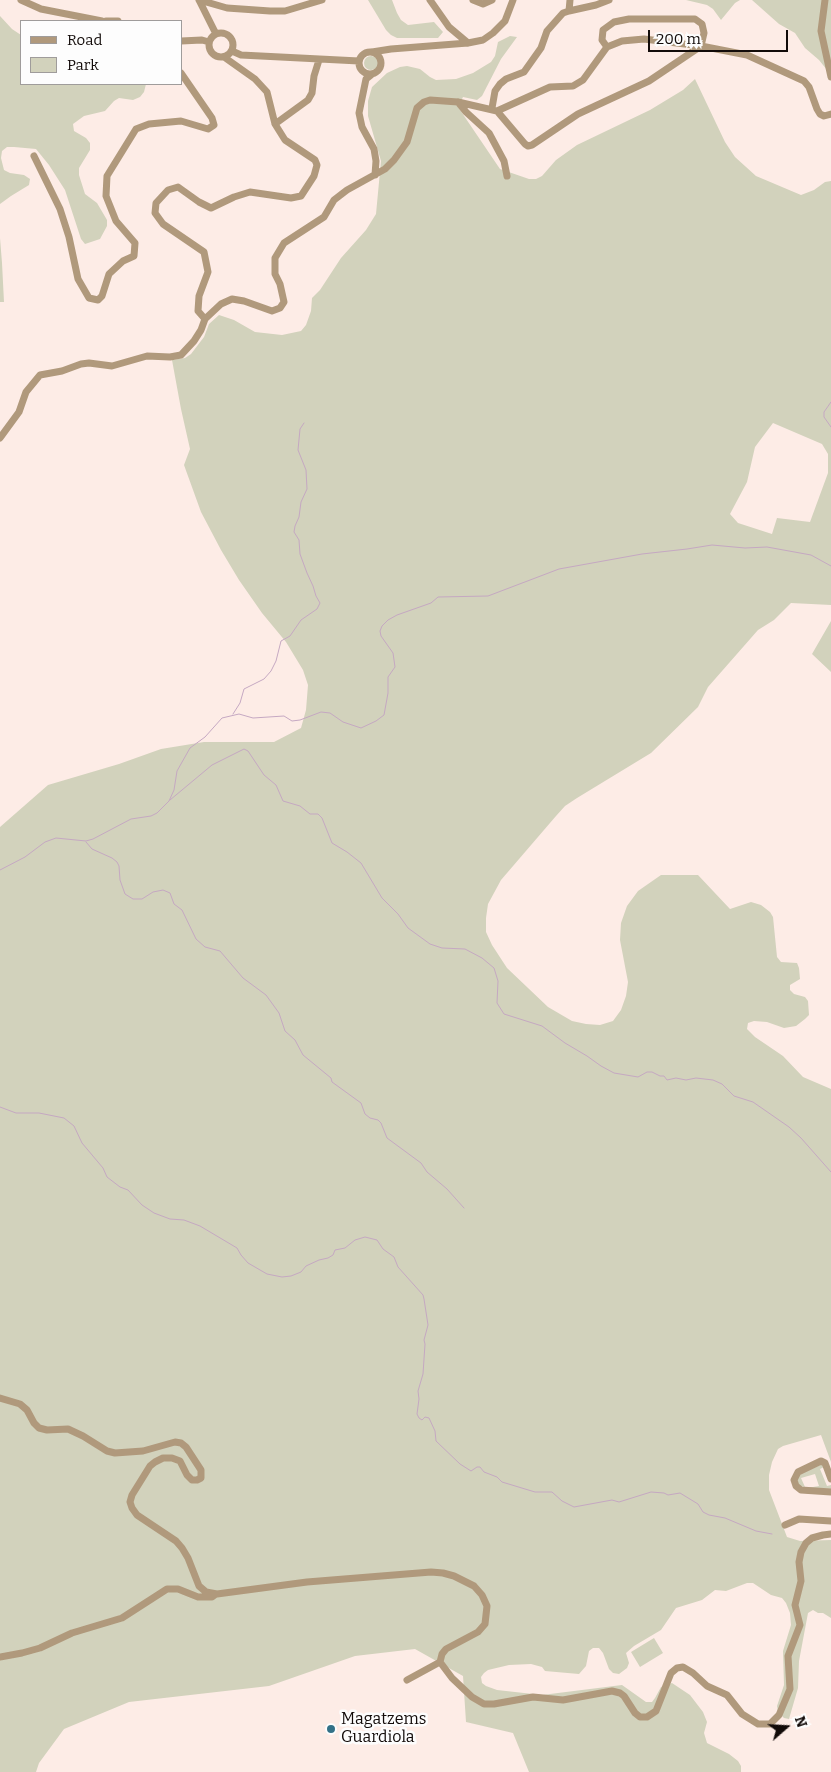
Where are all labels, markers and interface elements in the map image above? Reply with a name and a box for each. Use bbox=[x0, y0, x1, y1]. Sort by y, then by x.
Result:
legend bbox=[20, 20, 182, 85]
scale bar bbox=[651, 20, 791, 52]
text: 200 m bbox=[656, 30, 701, 48]
text: Road bbox=[67, 31, 102, 49]
text: Park bbox=[67, 56, 99, 74]
north arrow bbox=[761, 1702, 811, 1752]
place label: Magatzems Guardiola bbox=[341, 1710, 426, 1748]
text: N bbox=[791, 1714, 810, 1730]
marker: Magatzems Guardiola bbox=[325, 1723, 337, 1735]

